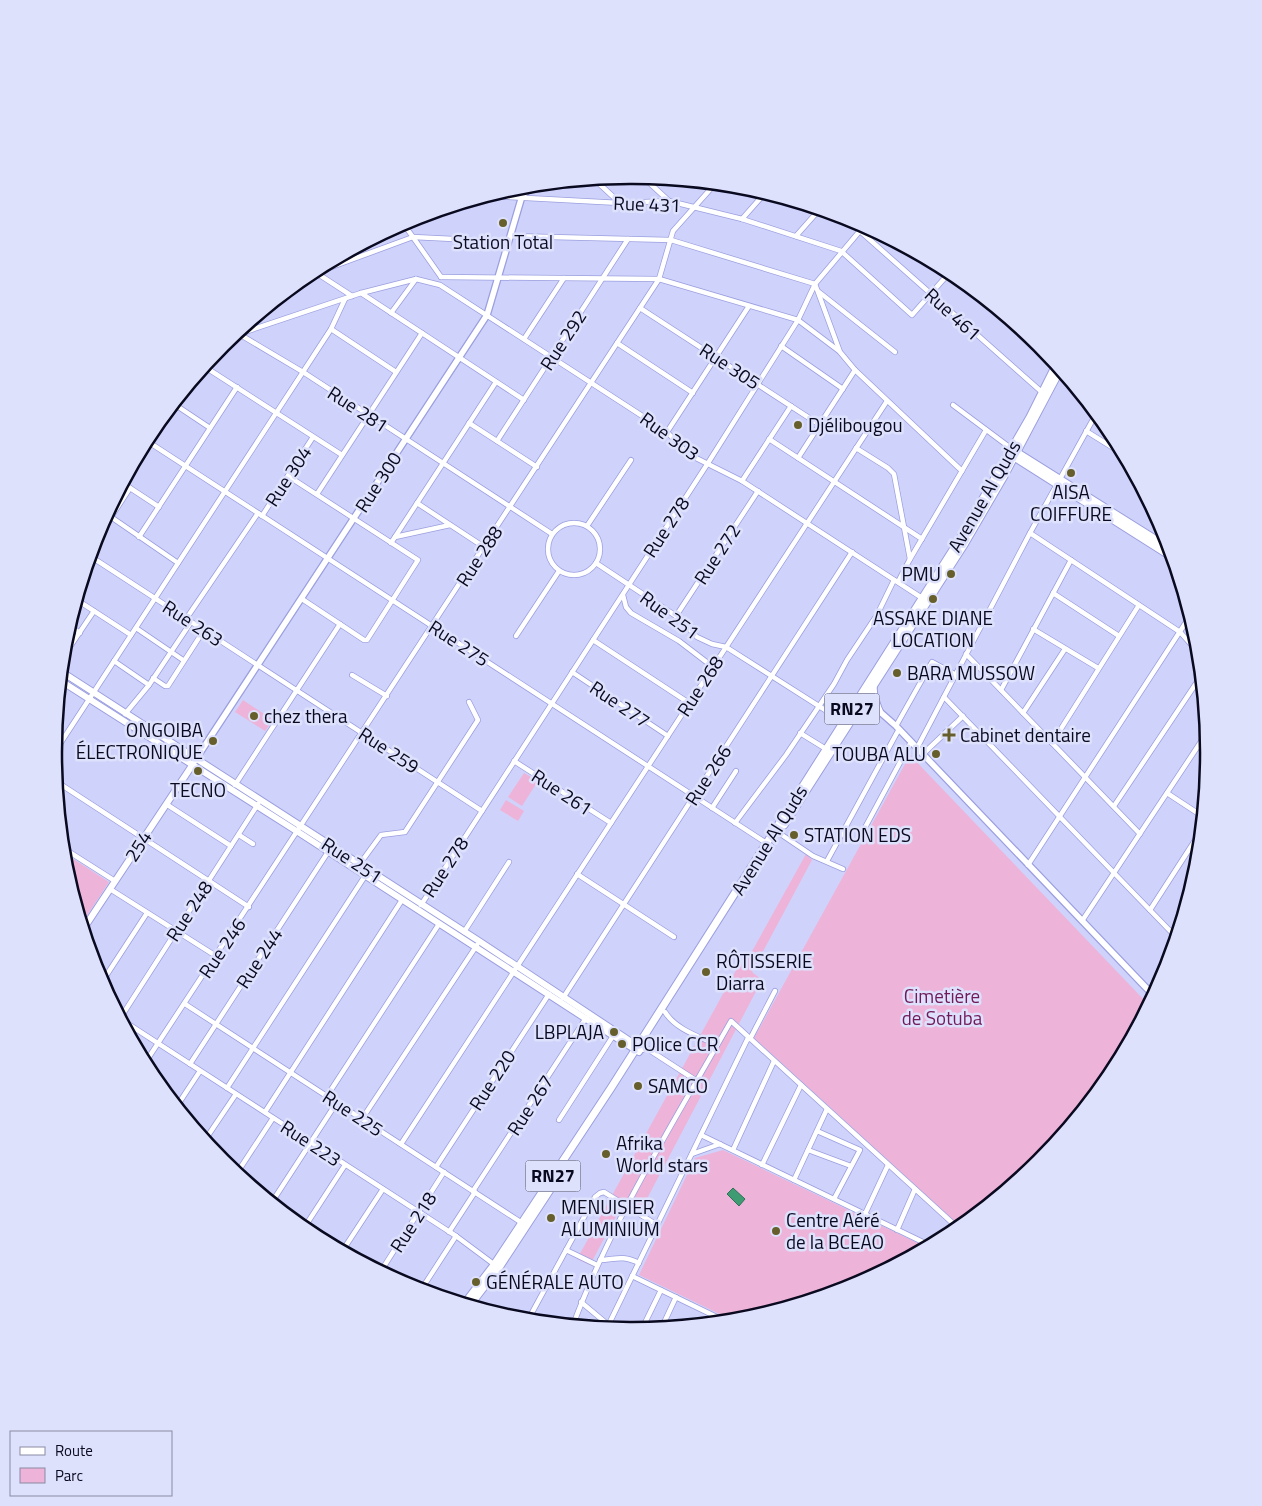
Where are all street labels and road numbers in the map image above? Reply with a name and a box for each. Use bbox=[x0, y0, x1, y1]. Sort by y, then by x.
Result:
street label: Rue 431 bbox=[613, 188, 681, 219]
street label: Rue 461 bbox=[919, 280, 988, 347]
street label: Rue 292 bbox=[532, 304, 593, 376]
street label: Rue 305 bbox=[694, 335, 766, 396]
street label: Rue 281 bbox=[322, 378, 394, 439]
street label: Rue 303 bbox=[634, 404, 706, 467]
street label: Avenue Al Quds bbox=[940, 434, 1027, 557]
street label: Rue 304 bbox=[257, 440, 318, 512]
street label: Rue 300 bbox=[347, 446, 408, 518]
street label: Rue 278 bbox=[635, 490, 696, 563]
street label: Rue 272 bbox=[686, 518, 747, 590]
street label: Rue 288 bbox=[448, 519, 509, 592]
street label: Rue 251 bbox=[634, 583, 706, 646]
street label: Rue 263 bbox=[157, 592, 229, 653]
street label: Rue 275 bbox=[423, 612, 495, 673]
street label: Rue 268 bbox=[669, 649, 730, 722]
street label: Rue 277 bbox=[584, 673, 656, 734]
road number: RN27 bbox=[824, 694, 880, 724]
street label: Rue 259 bbox=[353, 719, 425, 780]
street label: Rue 266 bbox=[677, 739, 738, 811]
street label: Rue 261 bbox=[526, 761, 598, 822]
street label: Avenue Al Quds bbox=[723, 779, 814, 900]
street label: 254 bbox=[117, 824, 158, 867]
street label: Rue 251 bbox=[316, 829, 388, 890]
street label: Rue 278 bbox=[414, 830, 475, 903]
street label: Rue 248 bbox=[158, 874, 219, 947]
street label: Rue 246 bbox=[191, 912, 252, 984]
street label: Rue 244 bbox=[228, 922, 289, 994]
street label: Rue 220 bbox=[461, 1044, 522, 1116]
street label: Rue 267 bbox=[499, 1069, 560, 1141]
street label: Rue 225 bbox=[317, 1082, 389, 1143]
street label: Rue 223 bbox=[275, 1112, 347, 1173]
road number: RN27 bbox=[526, 1160, 580, 1192]
street label: Rue 218 bbox=[382, 1185, 443, 1258]

